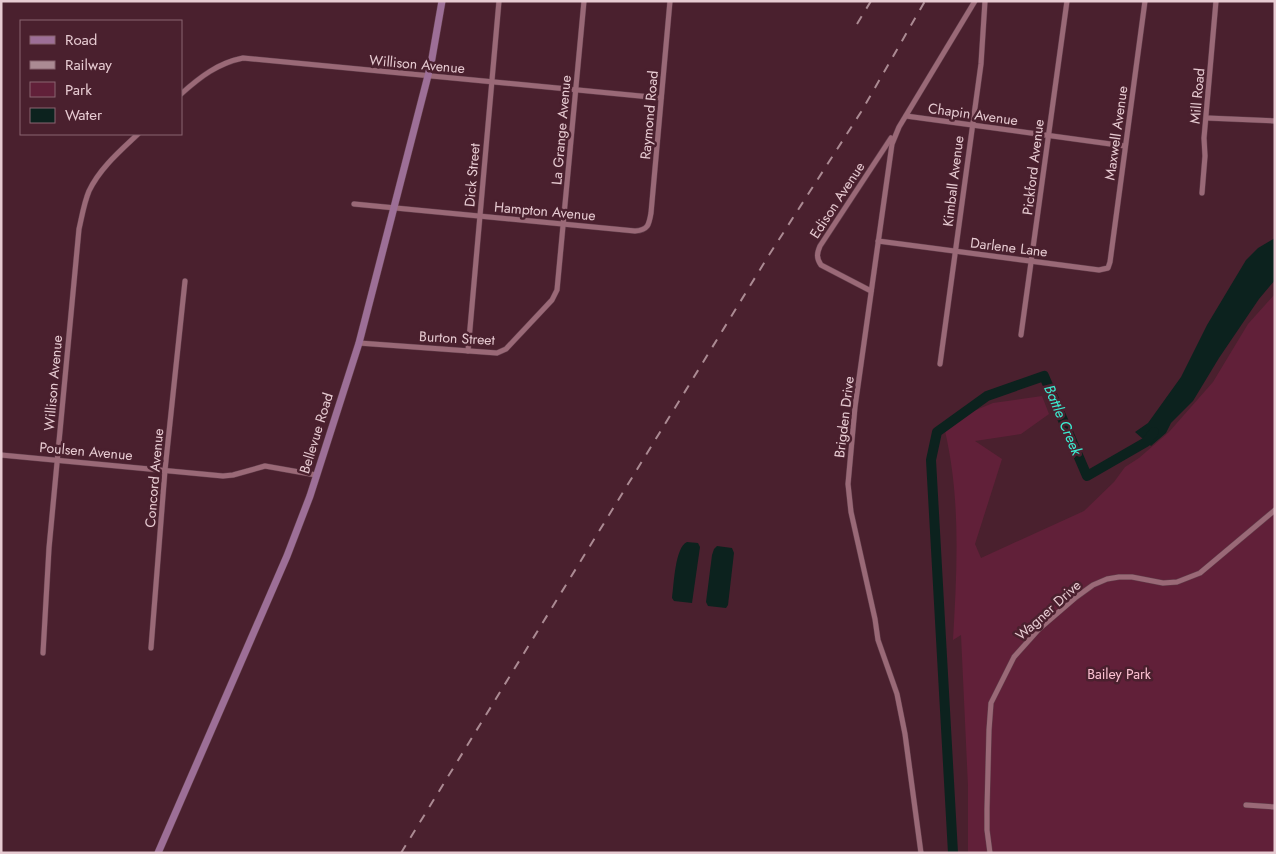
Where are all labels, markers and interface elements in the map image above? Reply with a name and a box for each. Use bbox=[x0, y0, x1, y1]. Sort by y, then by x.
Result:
legend bbox=[20, 20, 182, 135]
text: Road bbox=[65, 29, 97, 51]
street label: Willison Avenue bbox=[368, 50, 466, 78]
text: Railway bbox=[65, 54, 112, 76]
street label: Mill Road bbox=[1185, 67, 1209, 125]
street label: Raymond Road bbox=[635, 70, 663, 160]
street label: La Grange Avenue bbox=[546, 74, 576, 186]
text: Park bbox=[65, 79, 92, 101]
street label: Maxwell Avenue bbox=[1099, 85, 1133, 181]
street label: Chapin Avenue bbox=[927, 98, 1019, 130]
text: Water bbox=[65, 104, 103, 126]
street label: Pickford Avenue bbox=[1017, 118, 1049, 216]
street label: Kimball Avenue bbox=[938, 134, 968, 228]
street label: Dick Street bbox=[459, 142, 485, 208]
street label: Edison Avenue bbox=[805, 158, 869, 242]
street label: Hampton Avenue bbox=[493, 197, 597, 225]
street label: Darlene Lane bbox=[969, 232, 1049, 262]
street label: Burton Street bbox=[419, 326, 496, 350]
street label: Willison Avenue bbox=[39, 334, 67, 432]
street label: Brigden Drive bbox=[829, 375, 859, 459]
water label: Battle Creek bbox=[1038, 381, 1088, 459]
street label: Bellevue Road bbox=[294, 390, 338, 476]
street label: Concord Avenue bbox=[140, 428, 168, 528]
street label: Poulsen Avenue bbox=[39, 437, 133, 465]
street label: Wagner Drive bbox=[1011, 575, 1085, 645]
park label: Bailey Park bbox=[1087, 664, 1152, 684]

